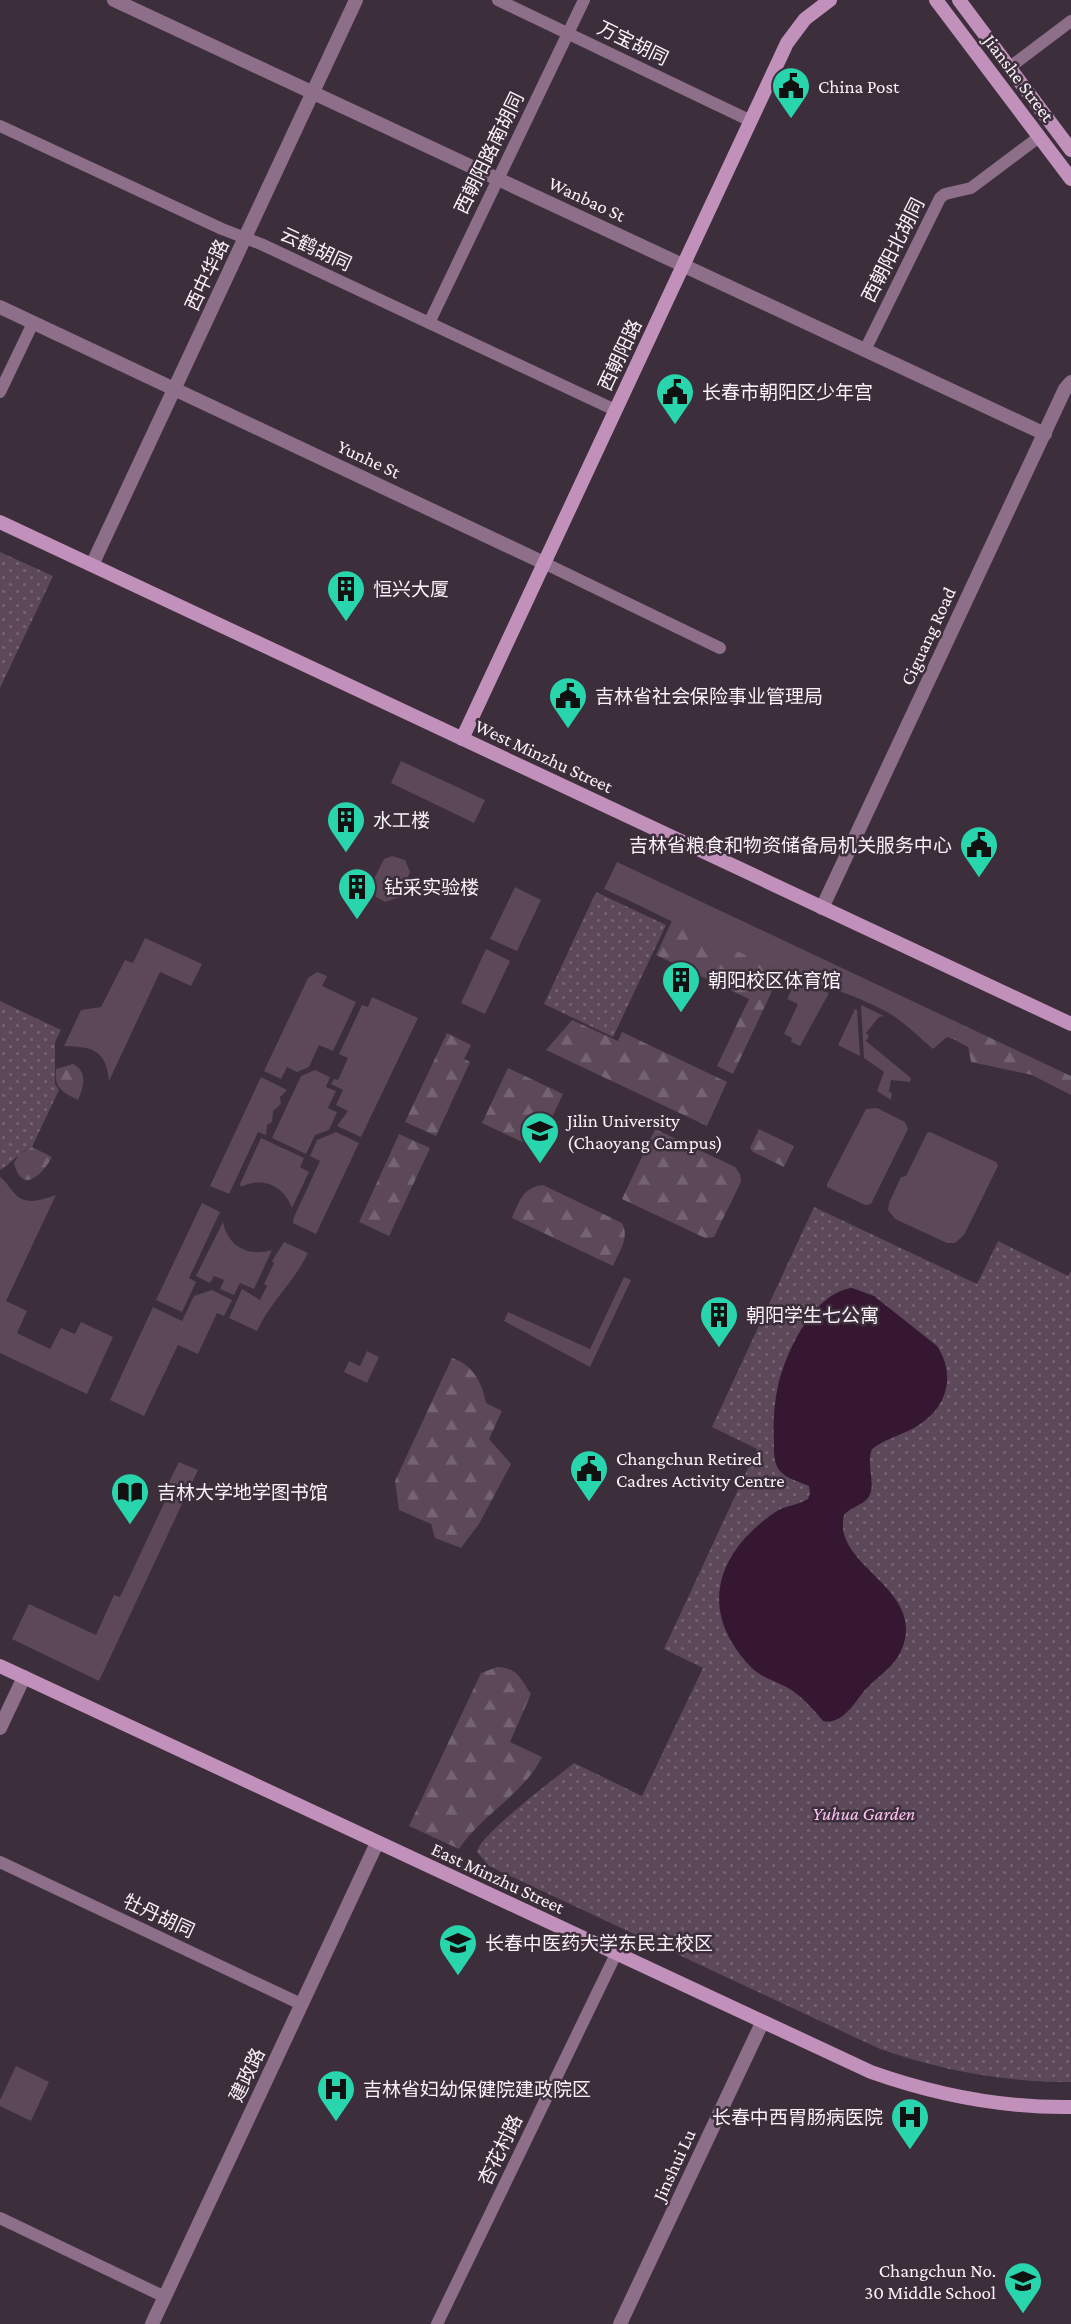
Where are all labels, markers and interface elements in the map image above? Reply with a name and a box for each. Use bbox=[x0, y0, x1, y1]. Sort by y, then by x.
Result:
street label: 万宝胡同 bbox=[594, 17, 672, 69]
street label: Jianshe Street bbox=[978, 29, 1059, 126]
public building icon: China Post bbox=[770, 65, 812, 120]
place label: China Post bbox=[818, 76, 900, 97]
street label: 西朝阳路南胡同 bbox=[450, 89, 528, 217]
street label: Wanbao St bbox=[545, 172, 629, 226]
street label: 西朝阳北胡同 bbox=[858, 194, 928, 306]
street label: 云鹤胡同 bbox=[277, 223, 355, 275]
street label: 西中华路 bbox=[181, 236, 233, 314]
street label: 西朝阳路 bbox=[594, 316, 646, 394]
public building icon: 长春市朝阳区少年宫 bbox=[654, 371, 696, 426]
place label: 长春市朝阳区少年宫 bbox=[702, 382, 873, 403]
street label: Yunhe St bbox=[334, 435, 404, 483]
building icon: 恒兴大厦 bbox=[325, 568, 367, 623]
place label: 恒兴大厦 bbox=[373, 579, 449, 600]
street label: Ciguang Road bbox=[896, 584, 960, 688]
public building icon: 吉林省社会保险事业管理局 bbox=[547, 675, 589, 730]
place label: 吉林省社会保险事业管理局 bbox=[595, 686, 823, 707]
street label: West Minzhu Street bbox=[472, 715, 617, 797]
building icon: 水工楼 bbox=[325, 799, 367, 854]
place label: 水工楼 bbox=[373, 810, 430, 831]
public building icon: 吉林省粮食和物资储备局机关服务中心 bbox=[958, 824, 1000, 879]
place label: 吉林省粮食和物资储备局机关服务中心 bbox=[629, 835, 952, 856]
building icon: 钻采实验楼 bbox=[336, 866, 378, 921]
place label: 钻采实验楼 bbox=[384, 877, 479, 898]
building icon: 朝阳校区体育馆 bbox=[660, 959, 702, 1014]
place label: 朝阳校区体育馆 bbox=[708, 970, 841, 991]
school or university icon: Jilin University (Chaoyang Campus) bbox=[519, 1110, 561, 1165]
place label: Jilin University (Chaoyang Campus) bbox=[565, 1110, 723, 1154]
building icon: 朝阳学生七公寓 bbox=[698, 1294, 740, 1349]
place label: 朝阳学生七公寓 bbox=[746, 1305, 879, 1326]
public building icon: Changchun Retired Cadres Activity Centre bbox=[568, 1448, 610, 1503]
place label: Changchun Retired Cadres Activity Centre bbox=[616, 1448, 784, 1491]
library icon: 吉林大学地学图书馆 bbox=[109, 1471, 151, 1526]
place label: 吉林大学地学图书馆 bbox=[157, 1482, 328, 1503]
park label: Yuhua Garden bbox=[813, 1803, 915, 1824]
street label: East Minzhu Street bbox=[428, 1838, 568, 1918]
street label: 牡丹胡同 bbox=[120, 1890, 198, 1942]
school or university icon: 长春中医药大学东民主校区 bbox=[437, 1922, 479, 1977]
place label: 长春中医药大学东民主校区 bbox=[485, 1933, 713, 1954]
street label: 建政路 bbox=[225, 2045, 269, 2105]
hospital icon: 吉林省妇幼保健院建政院区 bbox=[315, 2068, 357, 2123]
place label: 吉林省妇幼保健院建政院区 bbox=[363, 2079, 591, 2100]
hospital icon: 长春中西胃肠病医院 bbox=[889, 2096, 931, 2151]
place label: 长春中西胃肠病医院 bbox=[712, 2107, 883, 2128]
street label: 杏花村路 bbox=[474, 2111, 526, 2189]
street label: Jinshui Lu bbox=[647, 2126, 700, 2206]
place label: Changchun No. 30 Middle School bbox=[864, 2260, 996, 2303]
school or university icon: Changchun No. 30 Middle School bbox=[1002, 2260, 1044, 2315]

